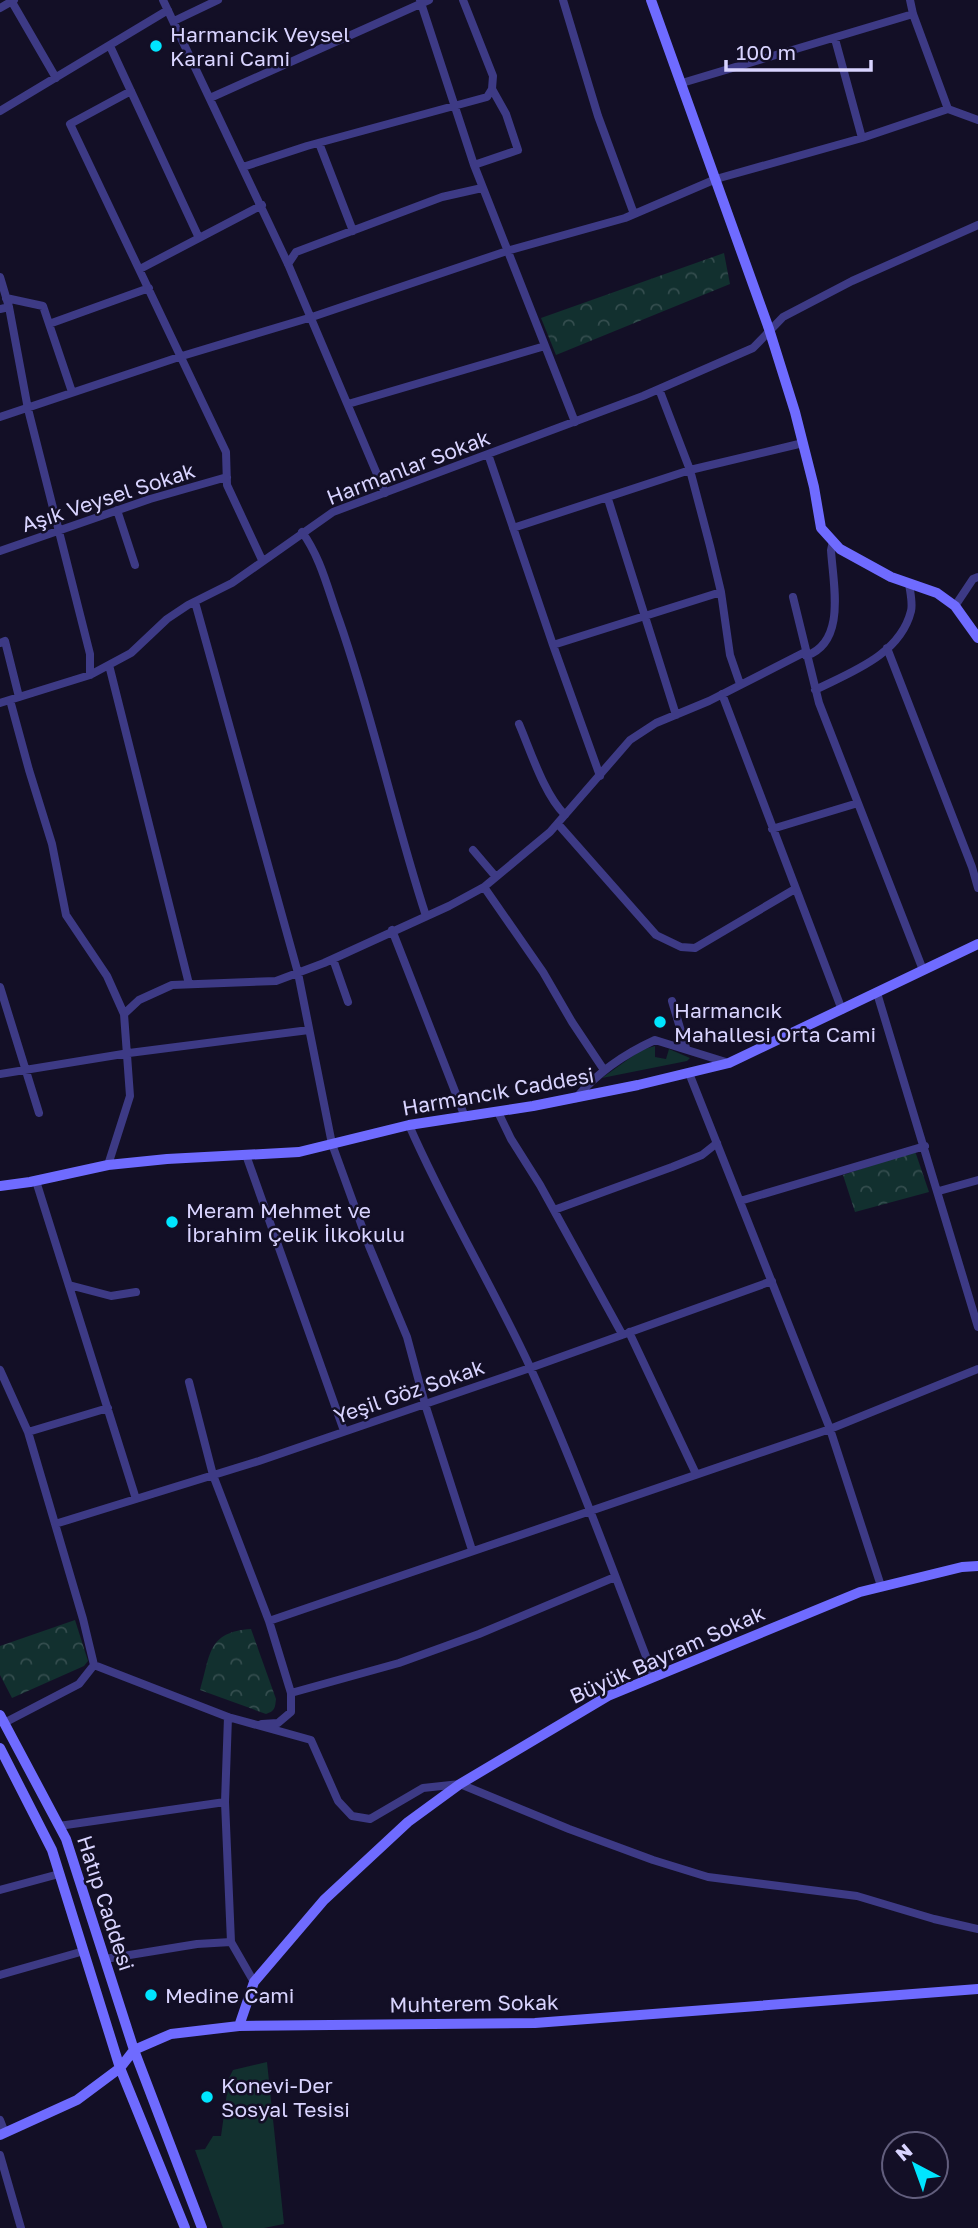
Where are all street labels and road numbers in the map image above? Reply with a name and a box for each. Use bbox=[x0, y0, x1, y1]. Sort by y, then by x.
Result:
street label: Harmanlar Sokak bbox=[323, 424, 493, 510]
street label: Aşık Veysel Sokak bbox=[18, 457, 198, 537]
street label: Harmancık Caddesi bbox=[400, 1061, 596, 1121]
street label: Yeşil Göz Sokak bbox=[330, 1353, 488, 1429]
street label: Büyük Bayram Sokak bbox=[565, 1599, 769, 1709]
street label: Hatıp Caddesi bbox=[72, 1832, 140, 1974]
street label: Muhterem Sokak bbox=[389, 1989, 559, 2017]

